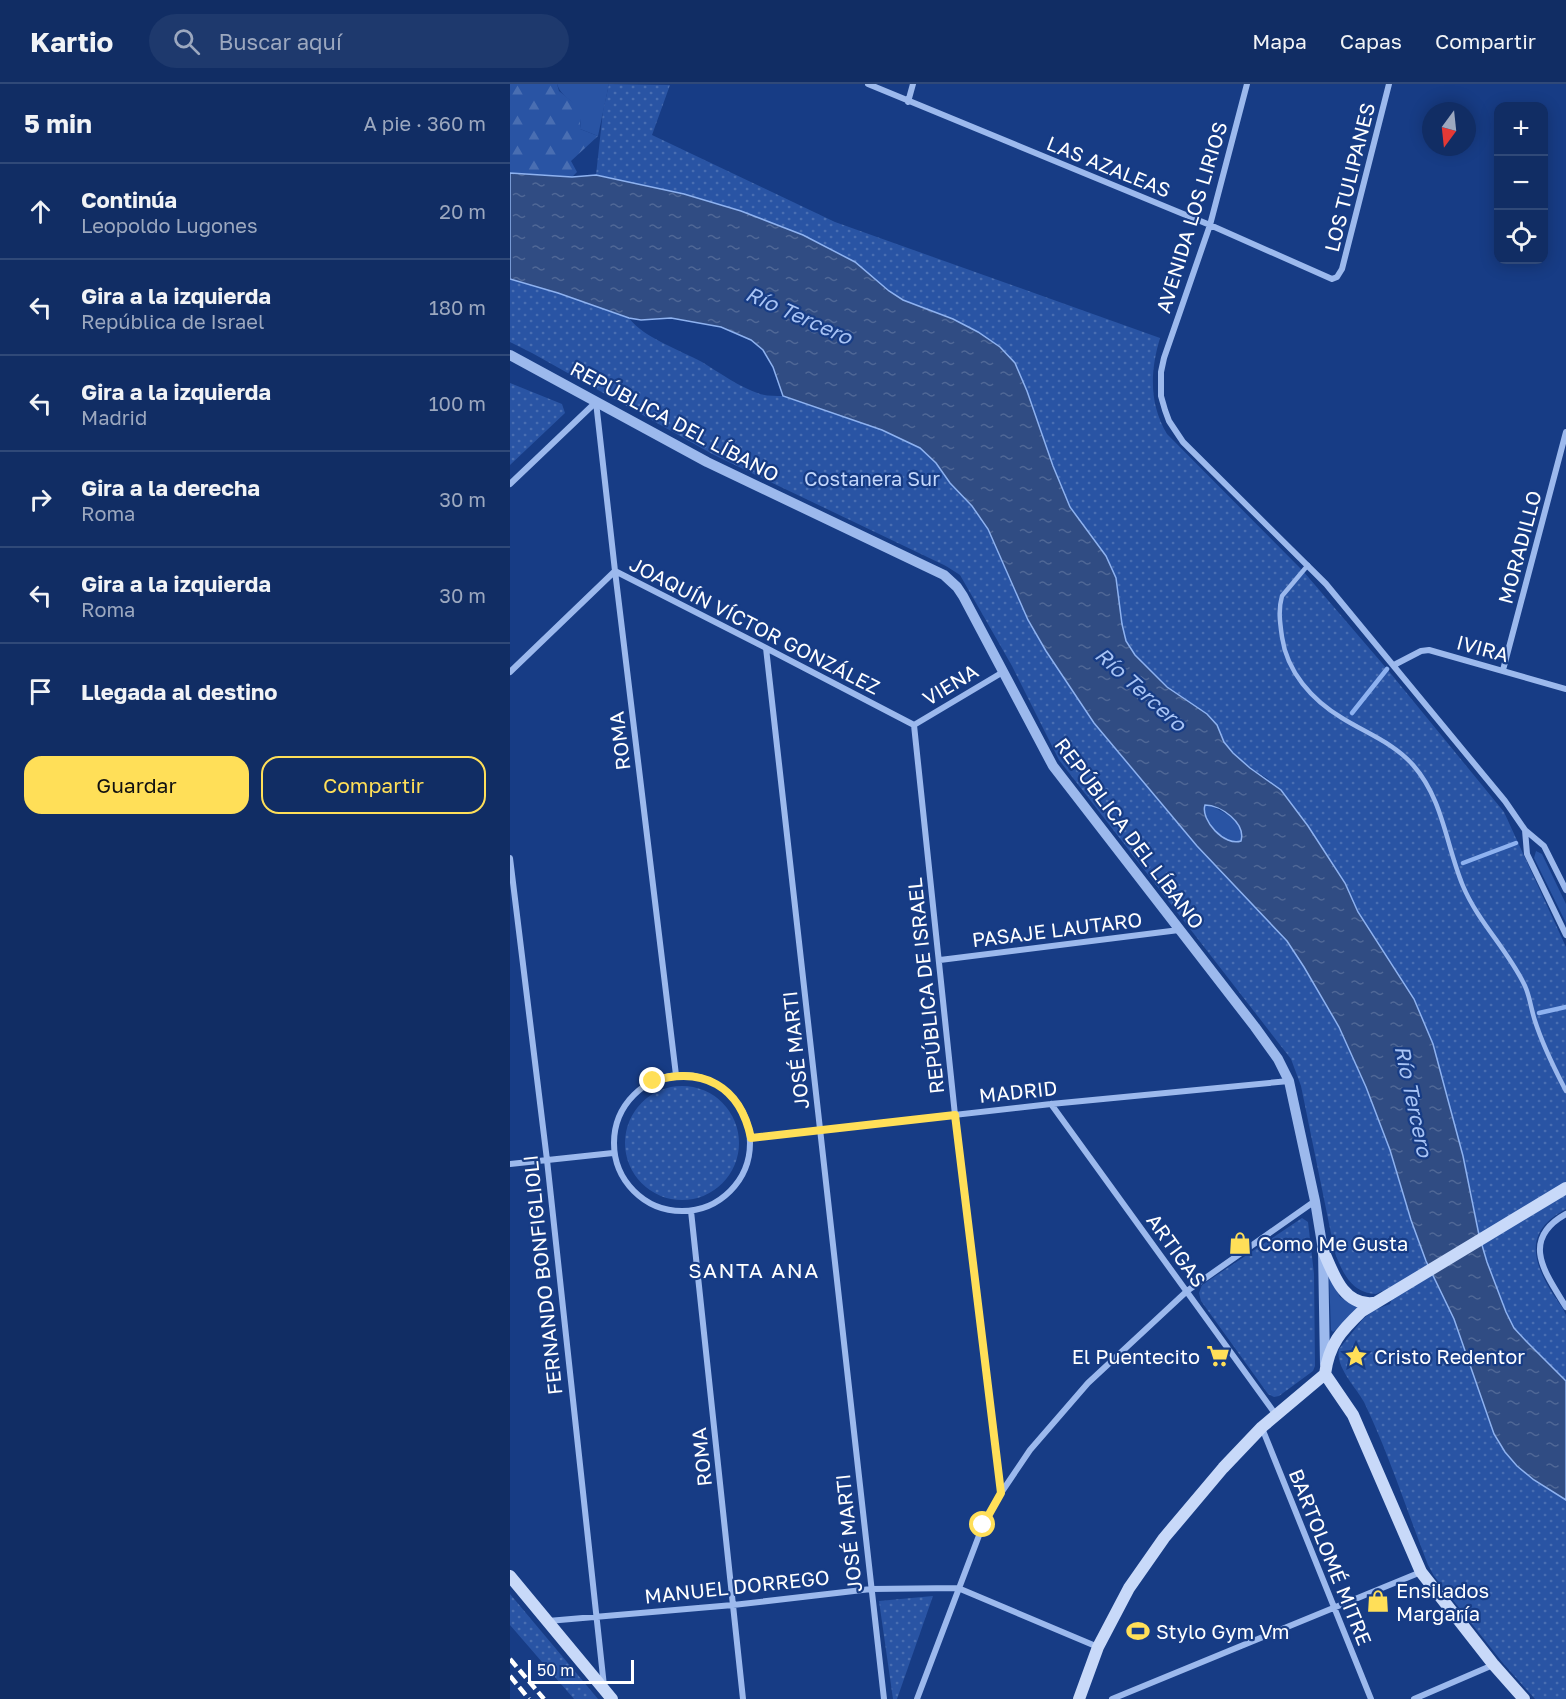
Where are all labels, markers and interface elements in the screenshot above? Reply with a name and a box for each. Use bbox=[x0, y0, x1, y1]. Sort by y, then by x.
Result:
search box bbox=[149, 14, 569, 68]
text: Kartio bbox=[30, 25, 113, 58]
icon: search bbox=[170, 25, 203, 58]
text: Buscar aquí bbox=[218, 28, 342, 55]
text: Mapa bbox=[1252, 28, 1307, 54]
text: Capas bbox=[1340, 28, 1402, 54]
text: Compartir bbox=[1435, 28, 1536, 54]
street label: LOS TULIPANES bbox=[1319, 100, 1379, 254]
north arrow bbox=[1422, 102, 1476, 156]
map controls bbox=[1494, 102, 1548, 264]
button: + bbox=[1494, 102, 1548, 156]
text: 5 min bbox=[24, 108, 92, 139]
text: A pie · 360 m bbox=[363, 111, 486, 135]
street label: AVENIDA LOS LIRIOS bbox=[1150, 118, 1232, 316]
street label: LAS AZALEAS bbox=[1044, 130, 1174, 202]
button: − bbox=[1494, 156, 1548, 210]
text: Continúa bbox=[81, 186, 177, 213]
icon: ahead bbox=[24, 195, 57, 228]
text: 20 m bbox=[439, 199, 486, 223]
button: locate bbox=[1494, 210, 1548, 264]
text: Leopoldo Lugones bbox=[81, 213, 258, 237]
water label: Río Tercero bbox=[742, 280, 857, 350]
text: Gira a la izquierda bbox=[81, 282, 271, 309]
icon: left bbox=[24, 291, 57, 324]
text: 180 m bbox=[429, 295, 486, 319]
text: República de Israel bbox=[81, 309, 264, 333]
street label: REPÚBLICA DEL LÍBANO bbox=[567, 356, 783, 486]
text: Gira a la izquierda bbox=[81, 378, 271, 405]
icon: left bbox=[24, 387, 57, 420]
text: 100 m bbox=[429, 391, 486, 415]
text: Madrid bbox=[81, 405, 147, 429]
park label: Costanera Sur bbox=[804, 466, 940, 490]
text: Gira a la derecha bbox=[81, 474, 260, 501]
icon: right bbox=[24, 483, 57, 516]
text: 30 m bbox=[439, 487, 486, 511]
street label: MORADILLO bbox=[1492, 488, 1546, 606]
text: Roma bbox=[81, 501, 135, 525]
street label: JOAQUÍN VÍCTOR GONZÁLEZ bbox=[626, 551, 884, 699]
text: Gira a la izquierda bbox=[81, 570, 271, 597]
icon: left bbox=[24, 579, 57, 612]
text: 30 m bbox=[439, 583, 486, 607]
text: Roma bbox=[81, 597, 135, 621]
street label: IVIRA bbox=[1454, 630, 1512, 666]
water label: Río Tercero bbox=[1090, 641, 1193, 737]
street label: VIENA bbox=[918, 658, 982, 710]
icon: arrive bbox=[24, 675, 57, 708]
text: Llegada al destino bbox=[81, 678, 278, 705]
street label: ROMA bbox=[603, 710, 635, 772]
street label: REPÚBLICA DEL LÍBANO bbox=[1050, 733, 1210, 933]
button: Guardar bbox=[24, 756, 249, 814]
button: Compartir bbox=[261, 756, 486, 814]
street label: REPÚBLICA DE ISRAEL bbox=[902, 877, 948, 1095]
street label: PASAJE LAUTARO bbox=[971, 907, 1143, 951]
street label: JOSÉ MARTI bbox=[777, 990, 813, 1110]
water label: Río Tercero bbox=[1390, 1043, 1439, 1160]
route end bbox=[639, 1067, 665, 1093]
street label: MADRID bbox=[978, 1075, 1058, 1107]
street label: FERNANDO BONFIGLIOLI bbox=[517, 1154, 567, 1396]
street label: ARTIGAS bbox=[1142, 1208, 1212, 1292]
shop icon: Como Me Gusta bbox=[1227, 1230, 1253, 1256]
place label: Como Me Gusta bbox=[1258, 1231, 1408, 1255]
district label: SANTA ANA bbox=[688, 1257, 820, 1283]
supermarket icon: El Puentecito bbox=[1205, 1343, 1231, 1369]
place icon: Cristo Redentor bbox=[1343, 1343, 1369, 1369]
place label: El Puentecito bbox=[1072, 1344, 1200, 1368]
place label: Cristo Redentor bbox=[1374, 1344, 1525, 1368]
street label: ROMA bbox=[686, 1426, 716, 1488]
street label: BARTOLOMÉ MITRE bbox=[1285, 1465, 1377, 1649]
street label: JOSÉ MARTI bbox=[830, 1473, 866, 1593]
route start bbox=[969, 1511, 995, 1537]
street label: MANUEL DORREGO bbox=[643, 1564, 831, 1608]
place label: Ensilados Margaría bbox=[1396, 1578, 1489, 1625]
shop icon: Ensilados Margaría bbox=[1365, 1588, 1391, 1614]
sports icon: Stylo Gym Vm bbox=[1125, 1618, 1151, 1644]
place label: Stylo Gym Vm bbox=[1156, 1619, 1290, 1643]
scale bar bbox=[528, 1657, 634, 1684]
text: 50 m bbox=[537, 1660, 574, 1680]

